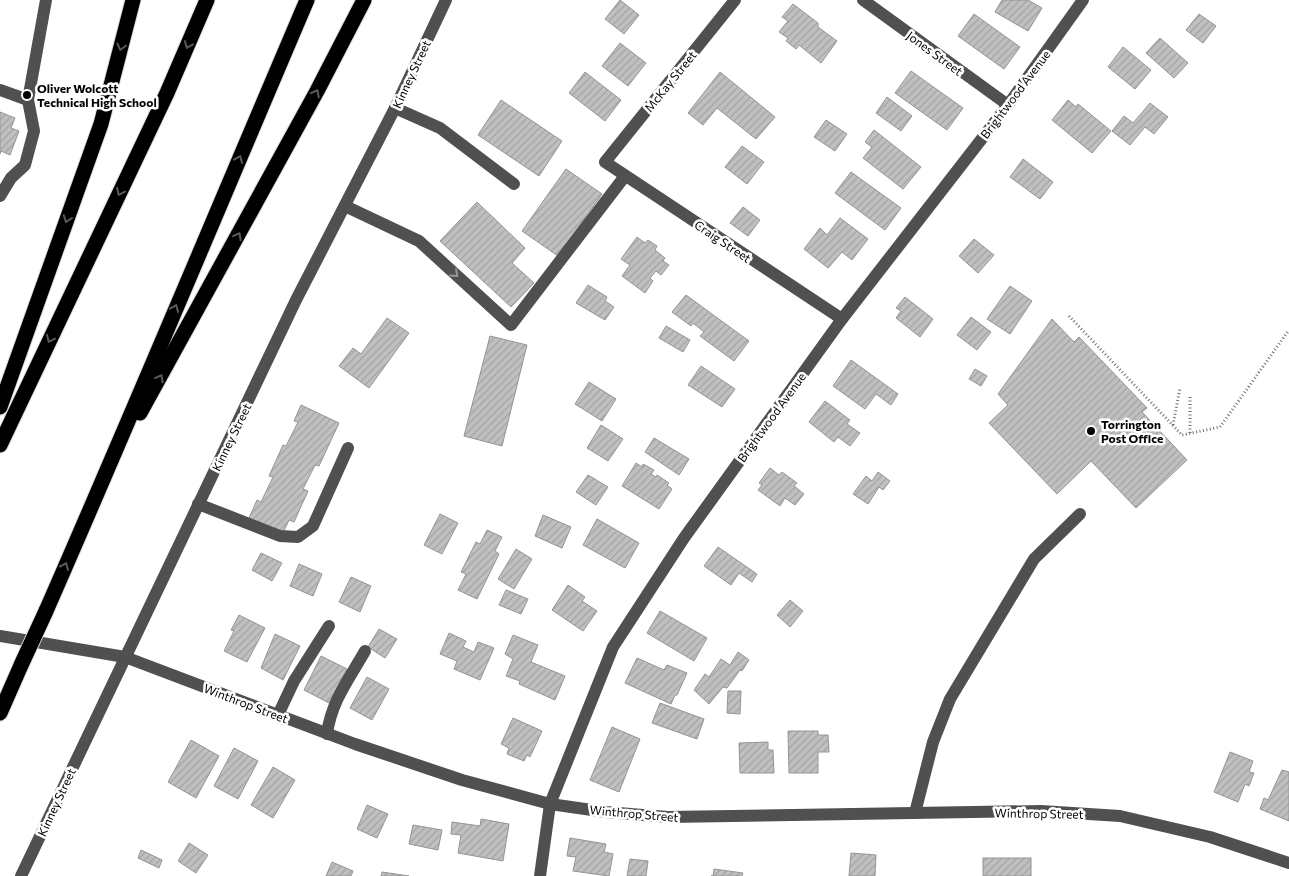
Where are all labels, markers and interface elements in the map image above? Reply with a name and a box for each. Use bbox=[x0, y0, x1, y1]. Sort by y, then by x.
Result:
street label: Jones Street bbox=[904, 28, 966, 79]
street label: Kinney Street bbox=[389, 38, 433, 110]
one-way arrow bbox=[184, 40, 195, 49]
one-way arrow bbox=[116, 43, 127, 52]
street label: Brightwood Avenue bbox=[977, 47, 1053, 141]
street label: McKay Street bbox=[641, 48, 699, 114]
place label: Oliver Wolcott Technical High School bbox=[37, 81, 157, 109]
marker: Oliver Wolcott Technical High School bbox=[21, 89, 33, 101]
one-way arrow bbox=[310, 90, 320, 99]
one-way arrow bbox=[233, 155, 244, 164]
one-way arrow bbox=[116, 187, 126, 196]
one-way arrow bbox=[63, 214, 73, 223]
street label: Craig Street bbox=[692, 217, 754, 265]
one-way arrow bbox=[231, 232, 241, 241]
one-way arrow bbox=[449, 268, 458, 277]
one-way arrow bbox=[169, 304, 179, 313]
one-way arrow bbox=[46, 334, 57, 343]
street label: Brightwood Avenue bbox=[734, 370, 808, 464]
one-way arrow bbox=[153, 375, 163, 384]
street label: Kinney Street bbox=[209, 401, 253, 473]
place label: Torrington Post Office bbox=[1101, 417, 1163, 445]
marker: Torrington Post Office bbox=[1085, 425, 1097, 437]
one-way arrow bbox=[59, 562, 70, 571]
street label: Winthrop Street bbox=[202, 681, 290, 726]
street label: Kinney Street bbox=[34, 766, 78, 838]
street label: Winthrop Street bbox=[589, 802, 679, 824]
street label: Winthrop Street bbox=[994, 805, 1084, 821]

